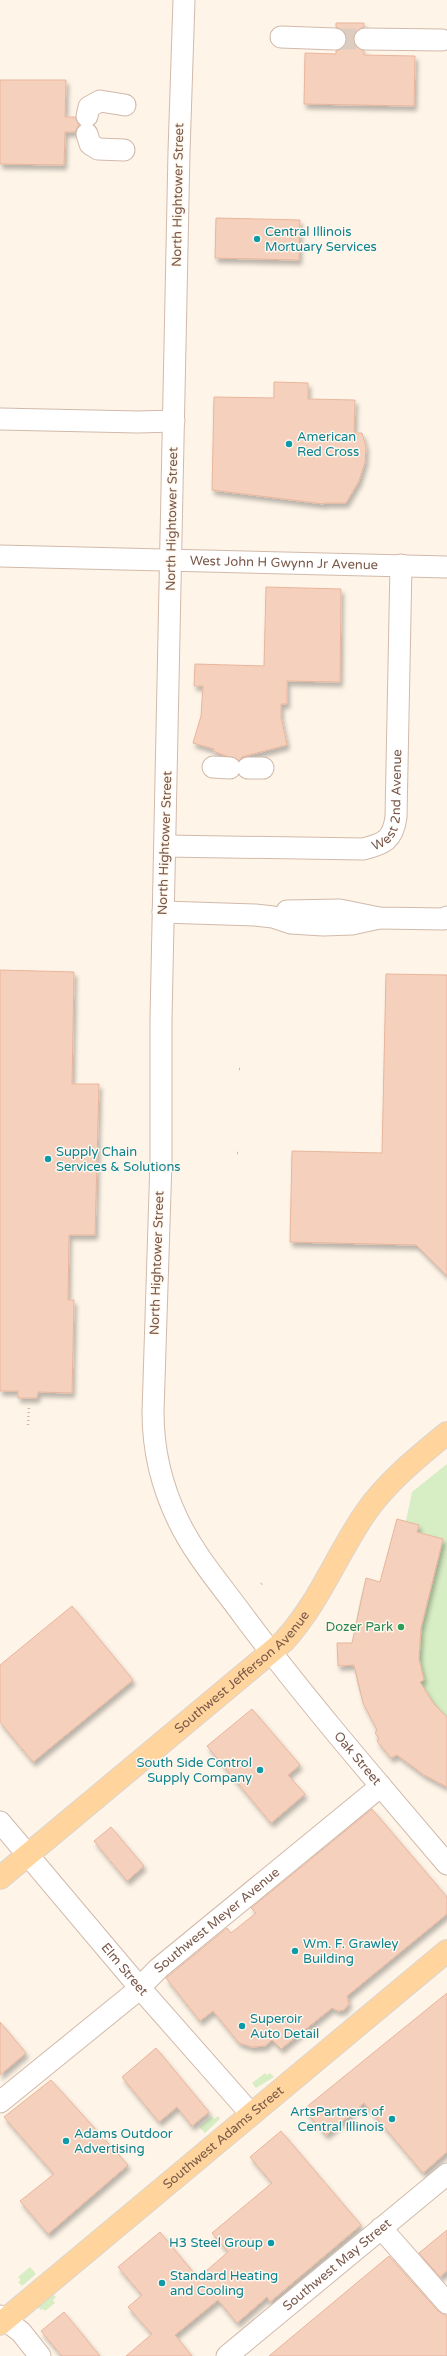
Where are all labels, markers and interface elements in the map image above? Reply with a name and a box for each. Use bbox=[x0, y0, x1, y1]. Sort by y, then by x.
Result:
street label: North Hightower Street bbox=[169, 123, 187, 267]
place label: Central Illinois Mortuary Services bbox=[265, 224, 377, 255]
marker: Central Illinois Mortuary Services bbox=[252, 234, 262, 244]
place label: American Red Cross bbox=[297, 429, 359, 460]
marker: American Red Cross bbox=[284, 439, 294, 449]
street label: North Hightower Street bbox=[163, 447, 181, 591]
street label: West John H Gwynn Jr Avenue bbox=[190, 553, 378, 573]
street label: West 2nd Avenue bbox=[369, 749, 405, 854]
street label: North Hightower Street bbox=[154, 771, 176, 915]
place label: Supply Chain Services & Solutions bbox=[56, 1144, 181, 1175]
marker: Supply Chain Services & Solutions bbox=[43, 1154, 53, 1164]
street label: North Hightower Street bbox=[146, 1191, 168, 1335]
street label: Southwest Jefferson Avenue bbox=[171, 1608, 313, 1737]
place label: Dozer Park bbox=[326, 1619, 393, 1635]
marker: Dozer Park bbox=[396, 1622, 406, 1632]
street label: Oak Street bbox=[330, 1728, 385, 1789]
place label: South Side Control Supply Company bbox=[136, 1755, 252, 1786]
marker: South Side Control Supply Company bbox=[255, 1765, 265, 1775]
street label: Southwest Meyer Avenue bbox=[151, 1864, 283, 1977]
place label: Wm. F. Grawley Building bbox=[303, 1936, 398, 1967]
street label: Elm Street bbox=[98, 1940, 151, 1999]
marker: Wm. F. Grawley Building bbox=[290, 1946, 300, 1956]
place label: Superoir Auto Detail bbox=[250, 2011, 319, 2042]
marker: Superoir Auto Detail bbox=[237, 2021, 247, 2031]
street label: Southwest Adams Street bbox=[160, 2083, 287, 2193]
place label: ArtsPartners of Central Illinois bbox=[290, 2104, 384, 2135]
marker: ArtsPartners of Central Illinois bbox=[387, 2114, 397, 2124]
place label: Adams Outdoor Advertising bbox=[74, 2126, 173, 2157]
marker: Adams Outdoor Advertising bbox=[61, 2136, 71, 2146]
street label: Southwest May Street bbox=[280, 2215, 395, 2314]
place label: H3 Steel Group bbox=[169, 2235, 263, 2251]
marker: H3 Steel Group bbox=[266, 2238, 276, 2248]
place label: Standard Heating and Cooling bbox=[170, 2268, 278, 2299]
marker: Standard Heating and Cooling bbox=[157, 2278, 167, 2288]

